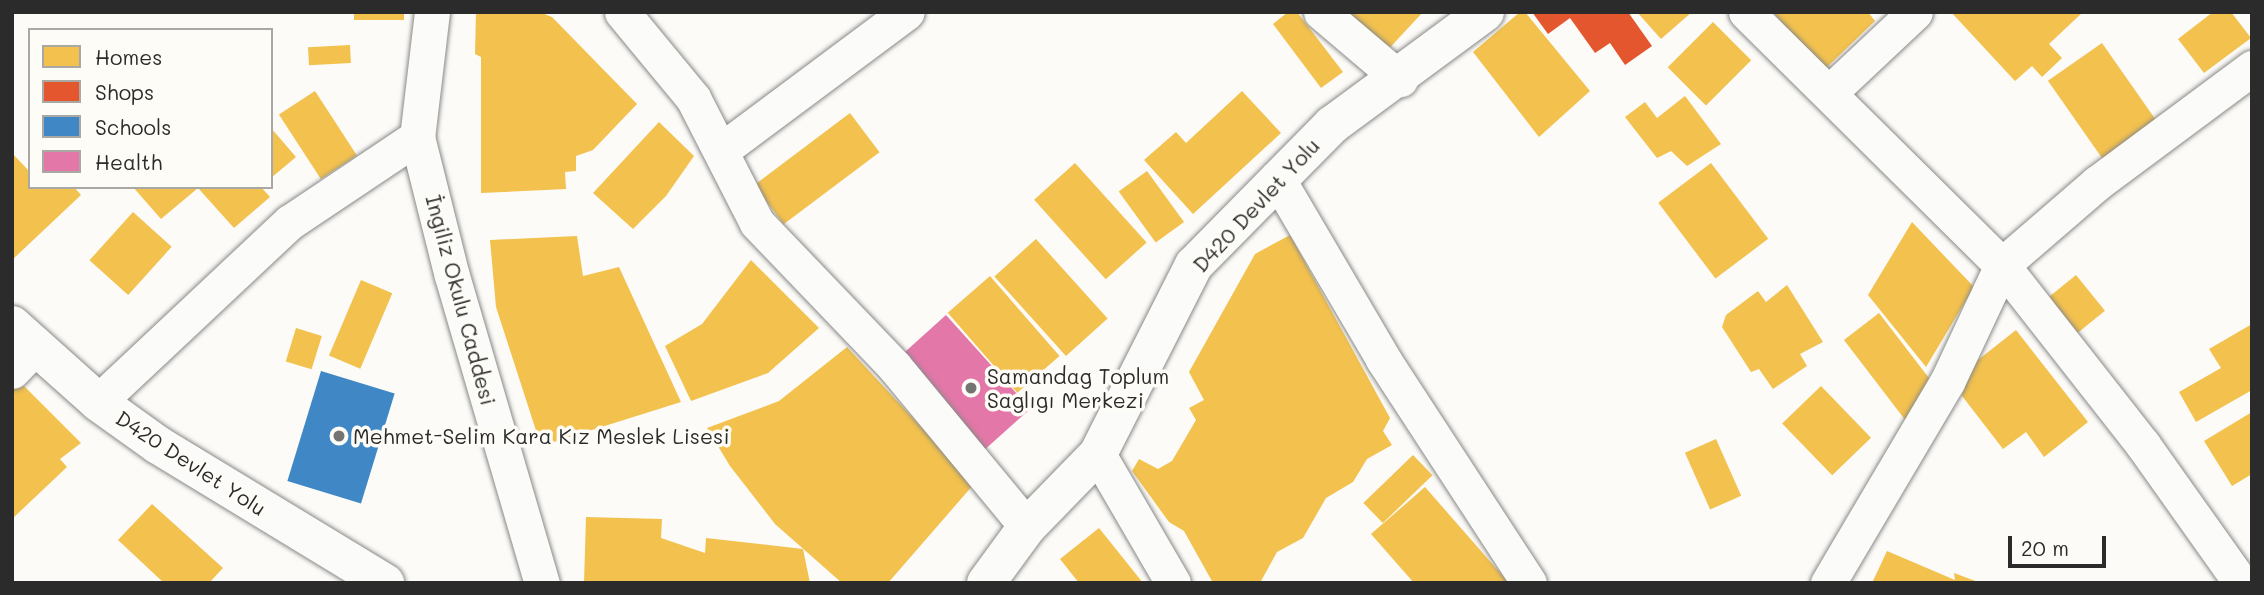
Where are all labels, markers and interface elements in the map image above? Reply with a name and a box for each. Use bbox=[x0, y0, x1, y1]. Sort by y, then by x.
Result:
legend bbox=[28, 28, 273, 189]
text: Homes bbox=[95, 43, 162, 70]
text: Shops bbox=[95, 78, 154, 105]
text: Schools bbox=[95, 113, 171, 140]
street label: D420 Devlet Yolu bbox=[1187, 133, 1325, 277]
text: Health bbox=[95, 148, 162, 175]
street label: İngiliz Okulu Caddesi bbox=[421, 192, 501, 408]
place label: Samandag Toplum Saglıgı Merkezi bbox=[987, 363, 1169, 413]
marker: Samandag Toplum Saglıgı Merkezi bbox=[961, 378, 981, 398]
street label: D420 Devlet Yolu bbox=[111, 405, 271, 521]
place label: Mehmet-Selim Kara Kız Meslek Lisesi bbox=[353, 423, 730, 449]
marker: Mehmet-Selim Kara Kız Meslek Lisesi bbox=[331, 428, 347, 444]
scale bar bbox=[2012, 522, 2110, 566]
text: 20 m bbox=[2021, 534, 2069, 561]

